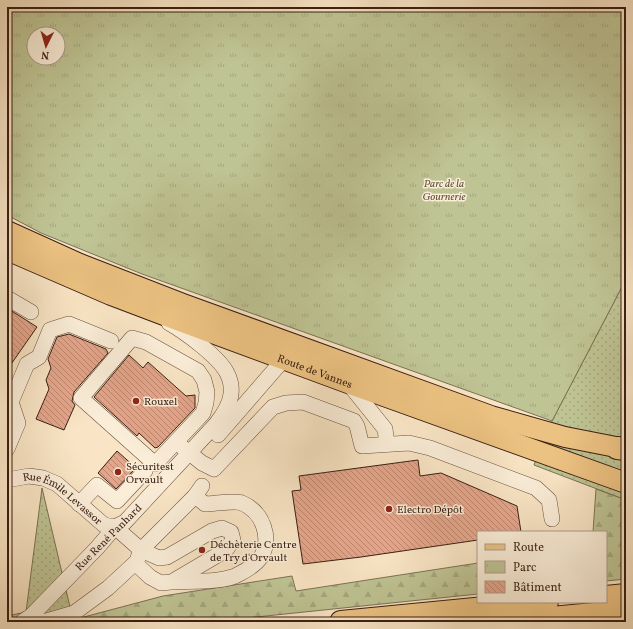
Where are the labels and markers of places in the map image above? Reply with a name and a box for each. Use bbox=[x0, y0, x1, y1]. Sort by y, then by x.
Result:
place label: Rouxel bbox=[144, 395, 177, 410]
marker: Rouxel bbox=[131, 396, 141, 406]
place label: Sécuritest Orvault bbox=[126, 460, 174, 488]
marker: Sécuritest Orvault bbox=[113, 467, 123, 477]
place label: Electro Dépôt bbox=[397, 503, 463, 518]
marker: Electro Dépôt bbox=[384, 504, 394, 514]
place label: Déchèterie Centre de Try d'Orvault bbox=[210, 538, 297, 566]
marker: Déchèterie Centre de Try d'Orvault bbox=[197, 545, 207, 555]

